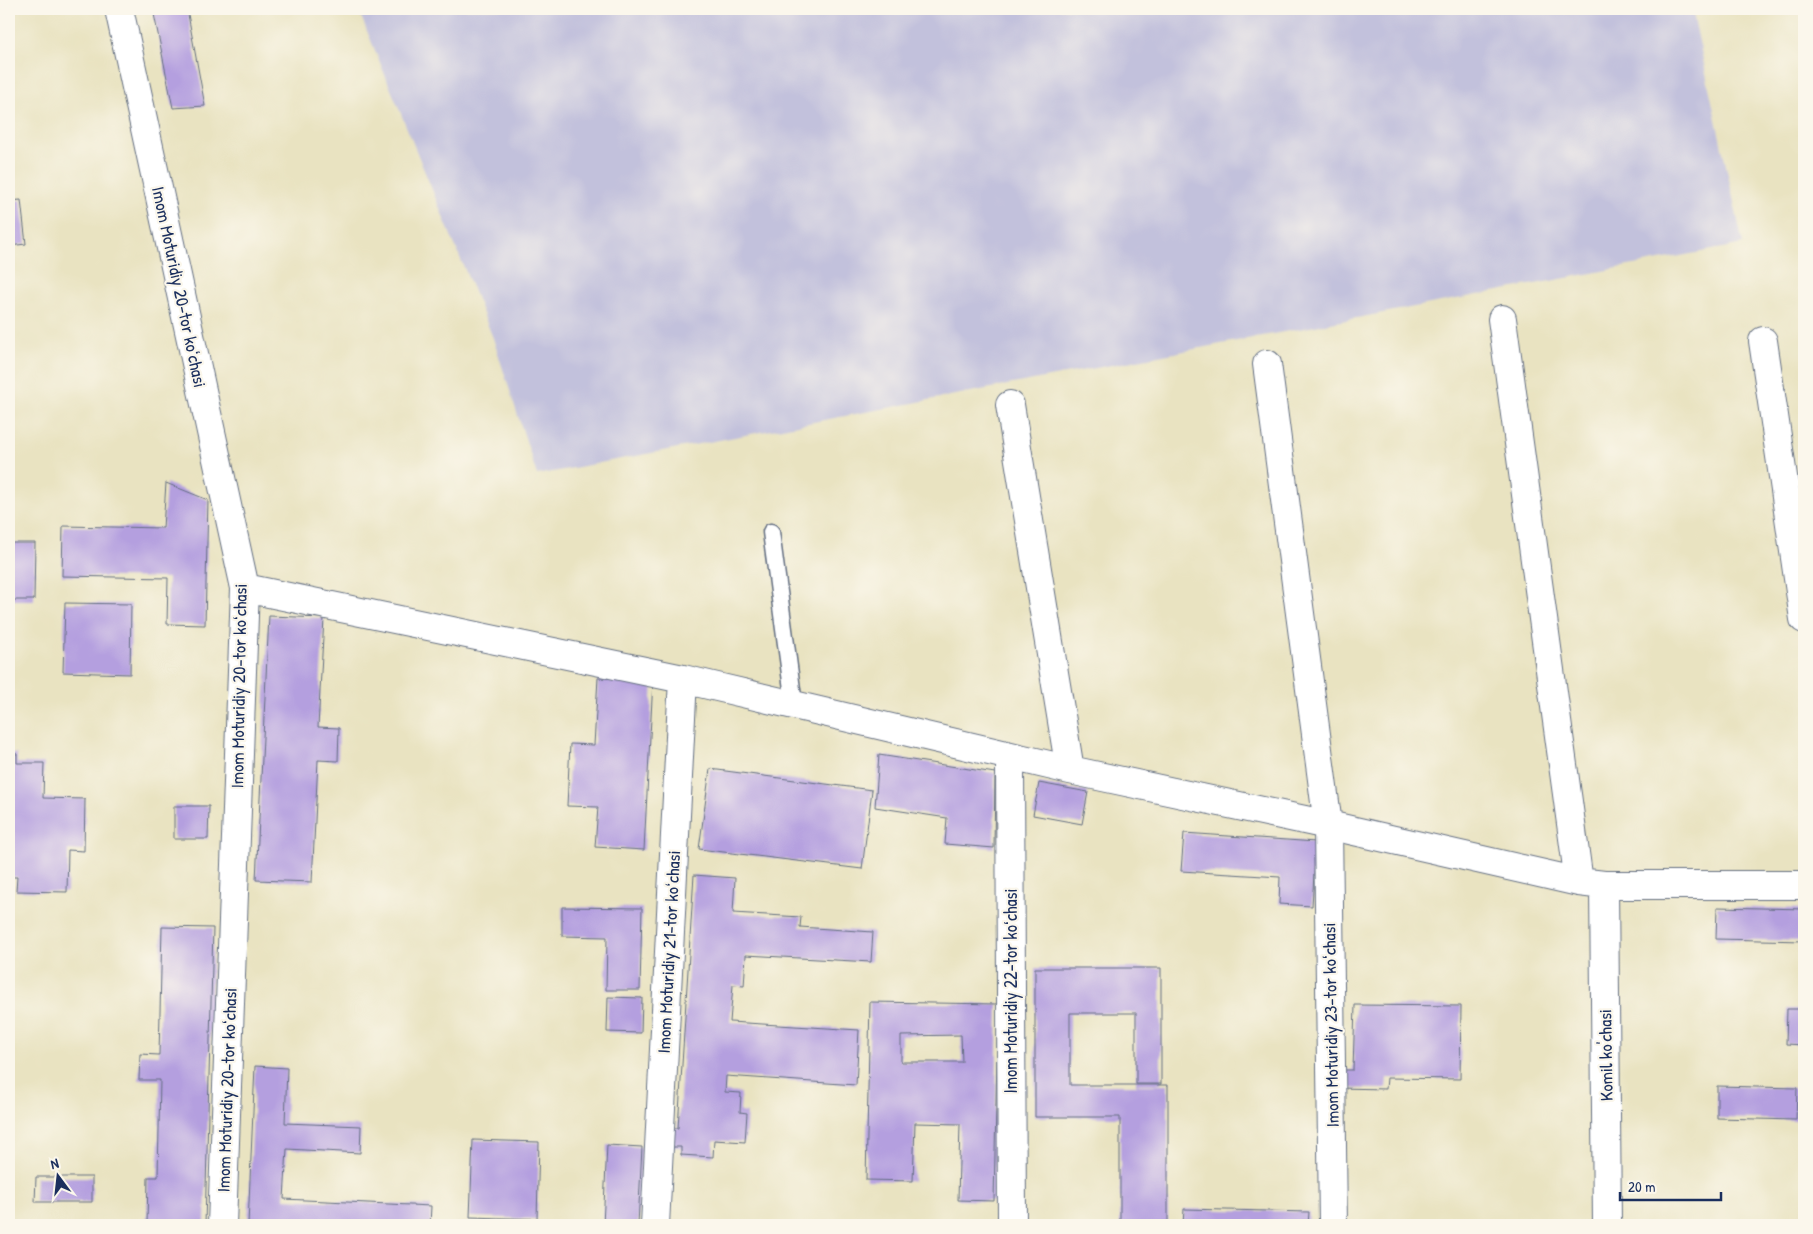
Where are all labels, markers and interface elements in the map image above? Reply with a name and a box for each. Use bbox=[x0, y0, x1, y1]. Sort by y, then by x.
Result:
street label: Imom Moturidiy 20-tor koʻchasi bbox=[146, 184, 213, 390]
street label: Imom Moturidiy 20-tor koʻchasi bbox=[224, 583, 253, 789]
street label: Imom Moturidiy 21-tor koʻchasi bbox=[651, 850, 686, 1054]
street label: Imom Moturidiy 22-tor koʻchasi bbox=[998, 888, 1023, 1094]
street label: Imom Moturidiy 23-tor koʻchasi bbox=[1316, 922, 1345, 1128]
street label: Imom Moturidiy 20-tor koʻchasi bbox=[210, 987, 243, 1193]
street label: Komil ko'chasi bbox=[1592, 1009, 1619, 1101]
north arrow bbox=[32, 1152, 82, 1202]
text: N bbox=[48, 1153, 61, 1173]
scale bar bbox=[1620, 1169, 1722, 1201]
text: 20 m bbox=[1628, 1176, 1655, 1197]

